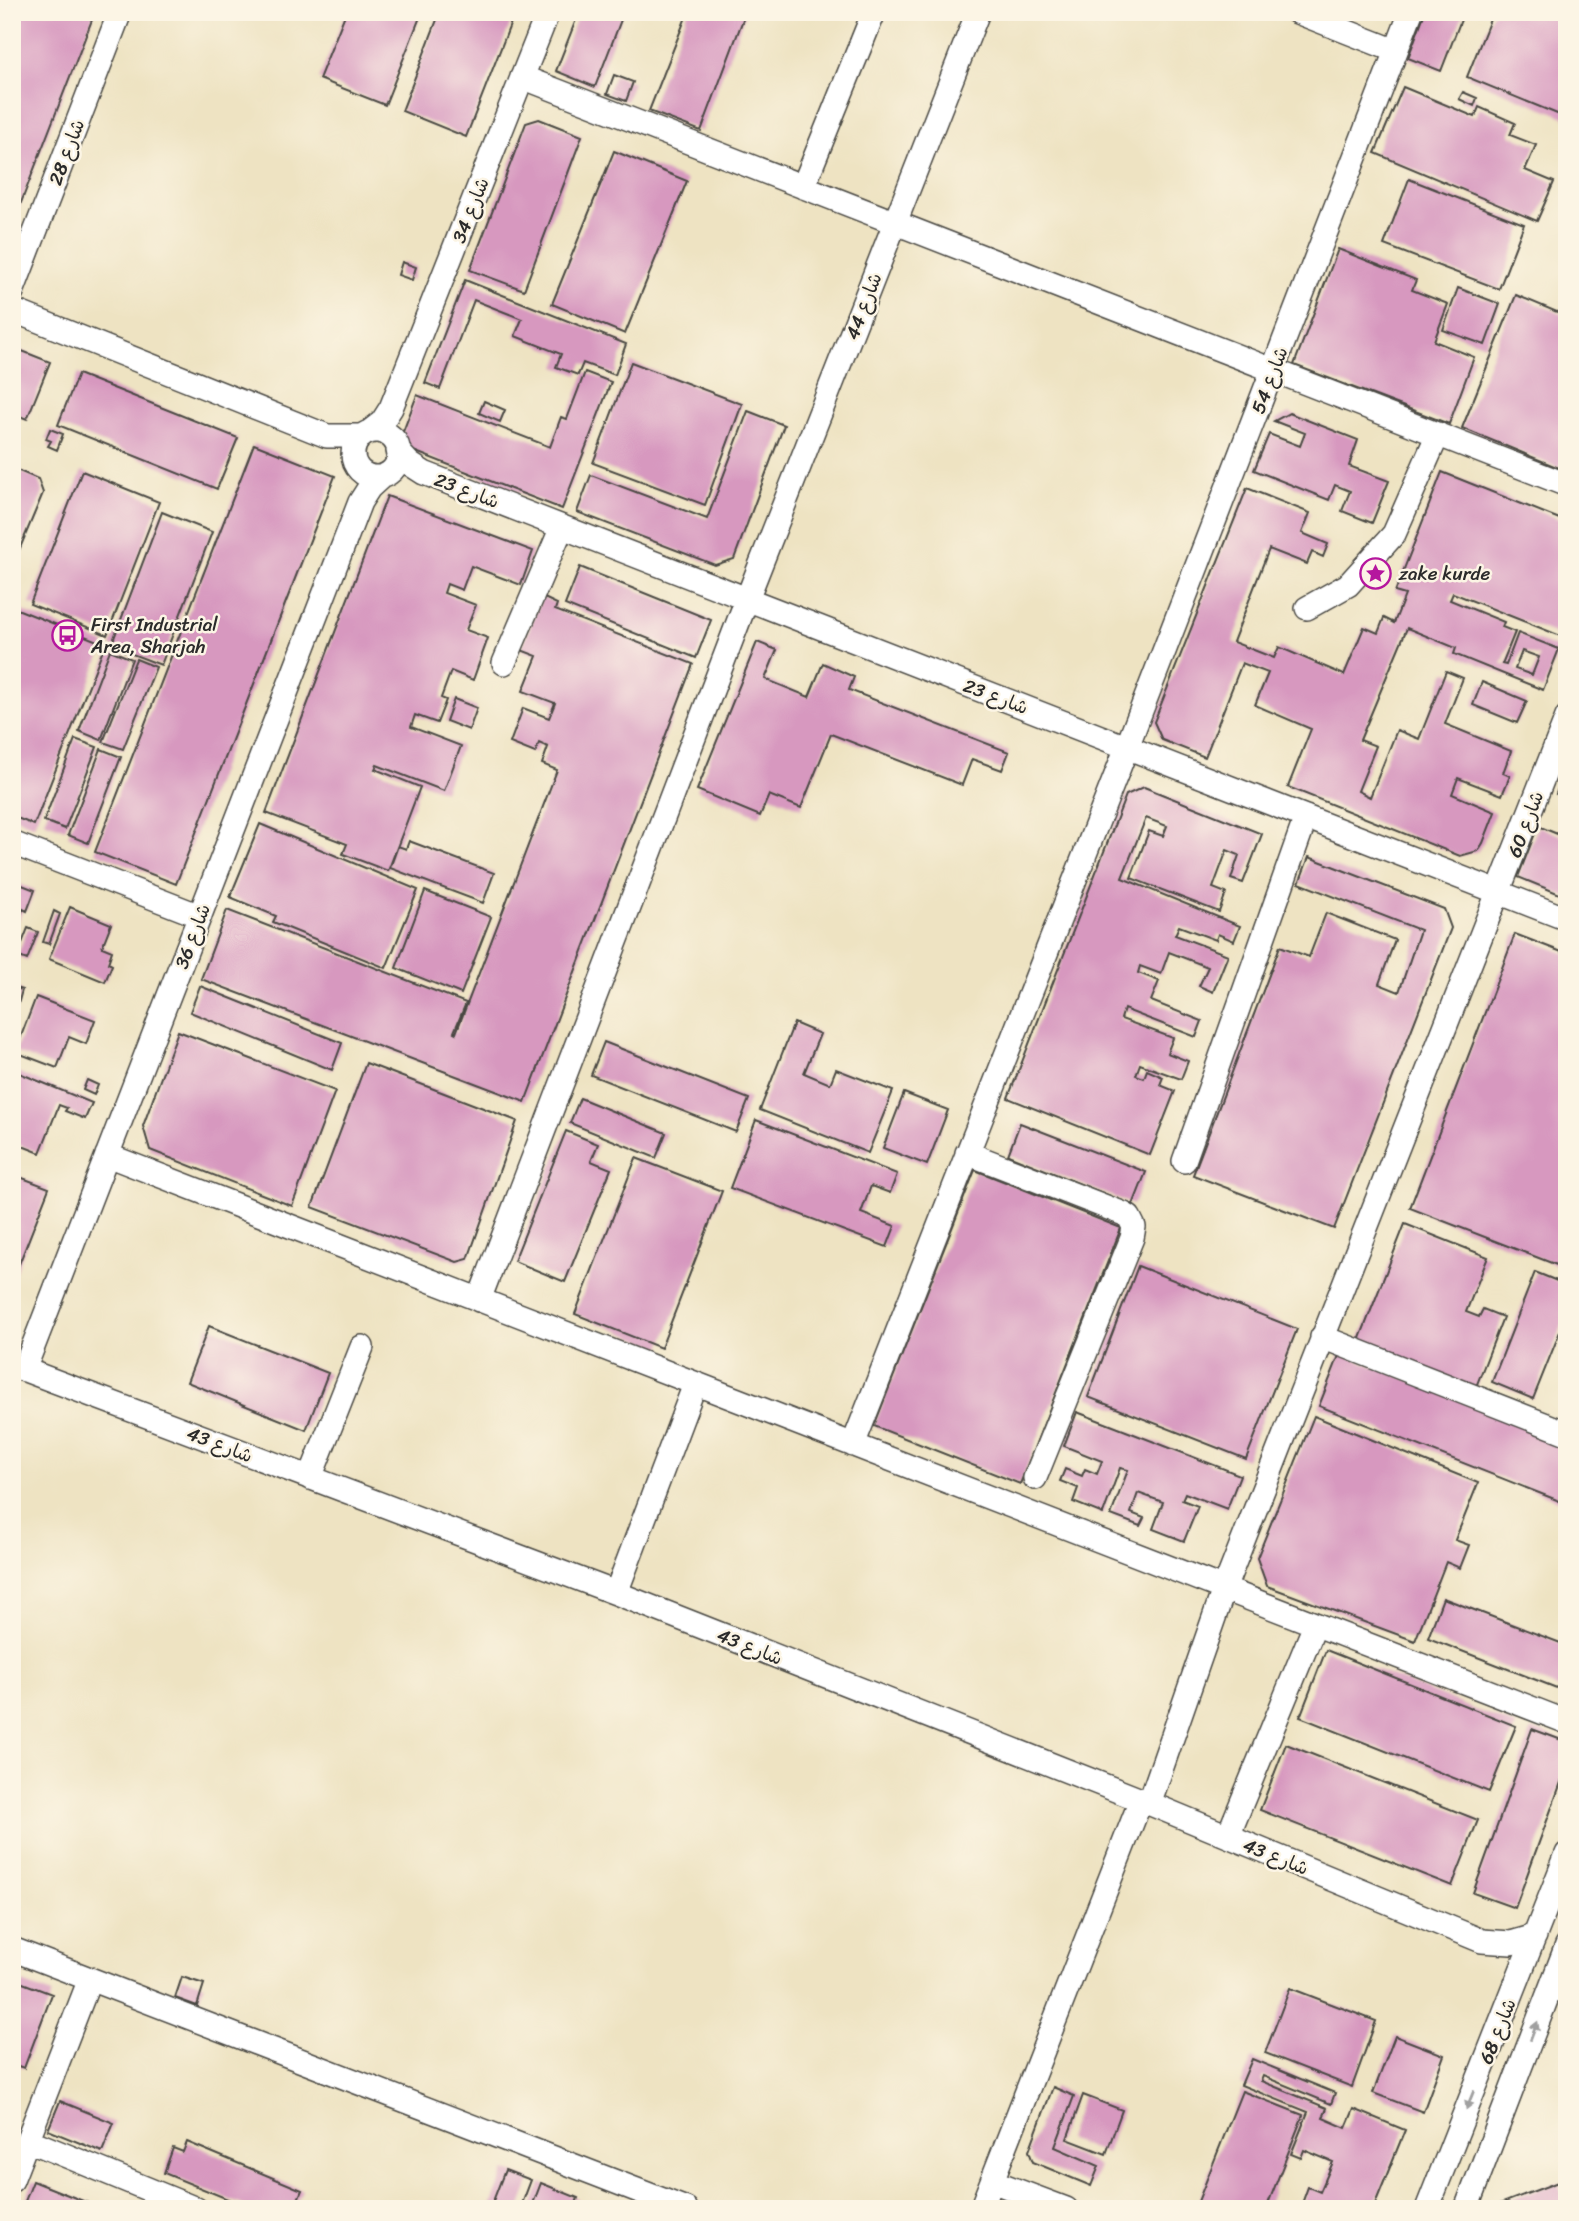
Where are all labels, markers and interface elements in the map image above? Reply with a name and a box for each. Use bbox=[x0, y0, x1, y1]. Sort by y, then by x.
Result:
street label: شارع 28 bbox=[39, 114, 94, 190]
street label: شارع 34 bbox=[442, 172, 499, 248]
street label: شارع 44 bbox=[836, 268, 891, 345]
street label: شارع 54 bbox=[1242, 342, 1297, 419]
street label: شارع 23 bbox=[429, 463, 504, 518]
place icon: zake kurde bbox=[1359, 556, 1393, 590]
place label: zake kurde bbox=[1398, 557, 1490, 590]
place label: First Industrial Area, Sharjah bbox=[90, 608, 218, 663]
bus stop icon: First Industrial Area, Sharjah bbox=[51, 618, 85, 652]
street label: شارع 23 bbox=[958, 669, 1033, 724]
street label: شارع 60 bbox=[1498, 786, 1553, 862]
street label: شارع 36 bbox=[165, 899, 220, 974]
street label: شارع 43 bbox=[182, 1417, 258, 1472]
street label: شارع 43 bbox=[712, 1618, 788, 1675]
street label: شارع 43 bbox=[1238, 1828, 1314, 1885]
street label: شارع 68 bbox=[1469, 1993, 1526, 2069]
one-way arrow bbox=[1529, 2020, 1540, 2041]
one-way arrow bbox=[1464, 2089, 1475, 2110]

